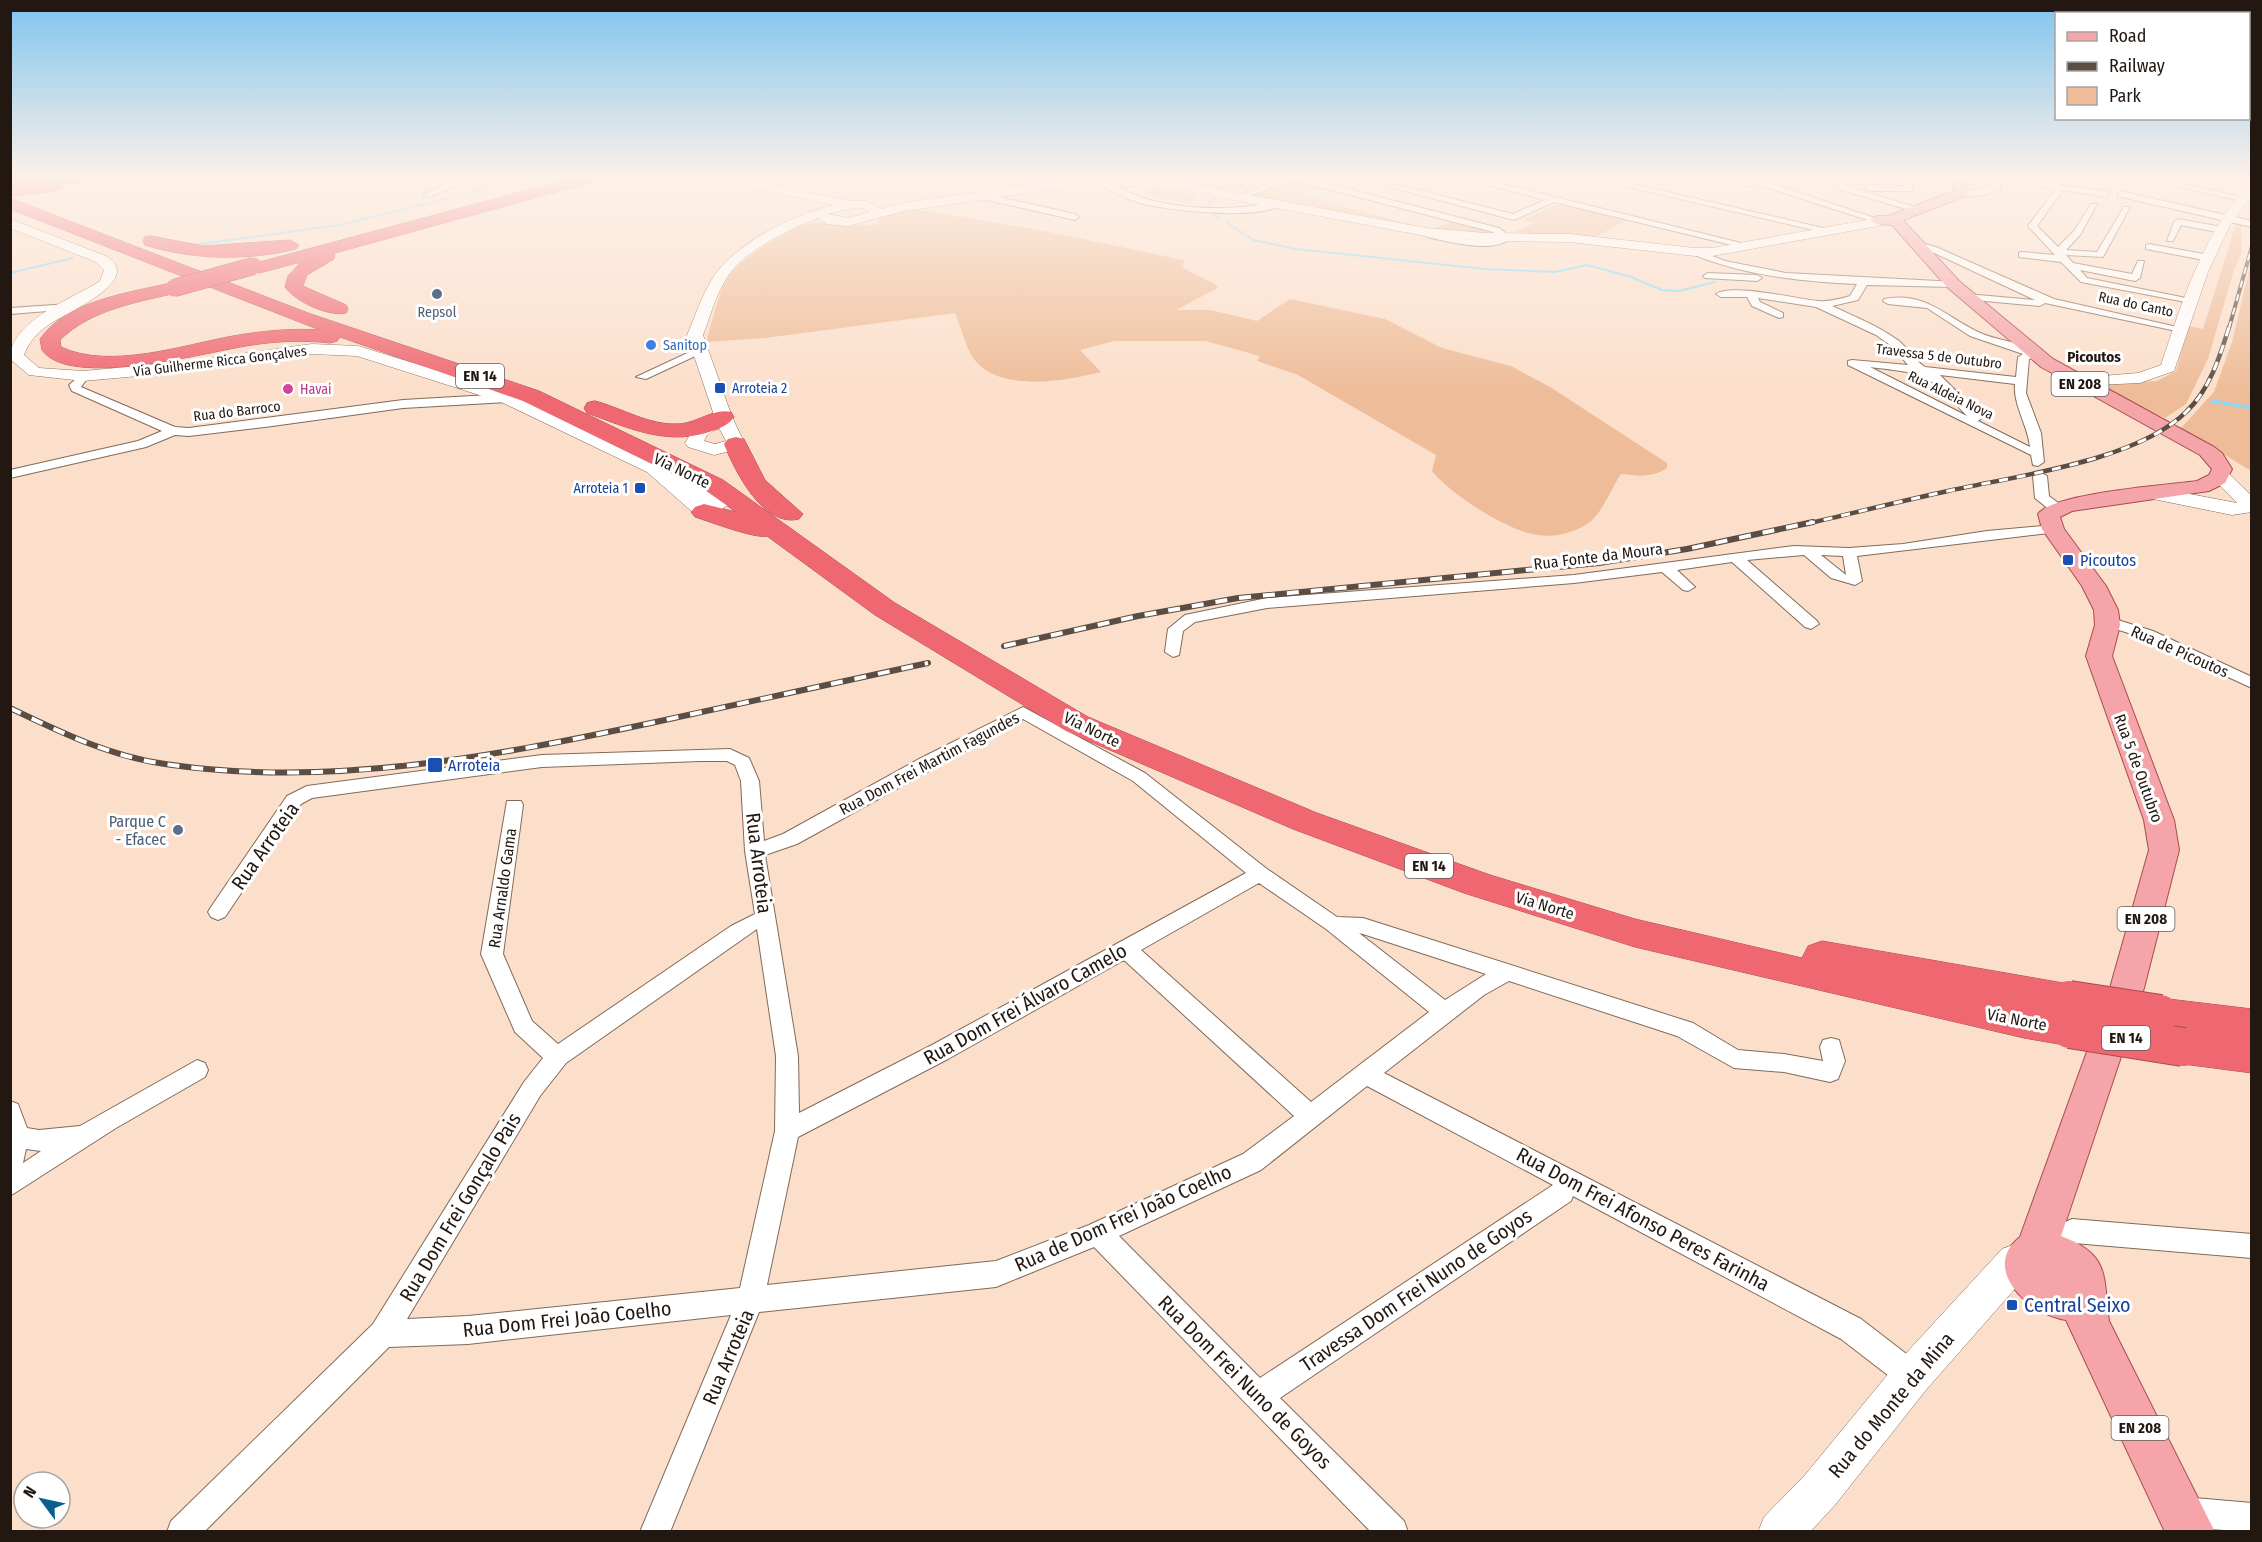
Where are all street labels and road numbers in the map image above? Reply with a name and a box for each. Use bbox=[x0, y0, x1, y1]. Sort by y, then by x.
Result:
street label: Rua do Canto bbox=[2097, 288, 2175, 321]
street label: Travessa 5 de Outubro bbox=[1875, 340, 2003, 373]
street label: Via Guilherme Ricca Gonçalves bbox=[132, 342, 308, 381]
road number: EN 14 bbox=[456, 364, 504, 388]
street label: Rua Aldeia Nova bbox=[1905, 367, 1996, 424]
road number: EN 208 bbox=[2052, 372, 2108, 396]
street label: Rua do Barroco bbox=[193, 398, 282, 425]
street label: Via Norte bbox=[650, 449, 713, 492]
street label: Rua Fonte da Moura bbox=[1532, 539, 1664, 574]
street label: Rua de Picoutos bbox=[2128, 621, 2232, 682]
street label: Rua Dom Frei Martim Fagundes bbox=[836, 708, 1023, 819]
street label: Via Norte bbox=[1060, 708, 1123, 751]
street label: Rua 5 de Outubro bbox=[2110, 711, 2167, 825]
street label: Rua Arroteia bbox=[226, 798, 304, 894]
street label: Rua Arroteia bbox=[741, 811, 777, 915]
street label: Rua Arnaldo Gama bbox=[485, 827, 520, 949]
road number: EN 14 bbox=[1405, 854, 1453, 878]
street label: Via Norte bbox=[1513, 888, 1577, 923]
road number: EN 208 bbox=[2118, 907, 2174, 931]
street label: Rua Dom Frei Álvaro Camelo bbox=[919, 938, 1131, 1070]
street label: Via Norte bbox=[1985, 1004, 2048, 1035]
road number: EN 14 bbox=[2102, 1026, 2150, 1050]
street label: Rua Dom Frei Gonçalo Pais bbox=[394, 1108, 526, 1306]
street label: Rua Dom Frei Afonso Peres Farinha bbox=[1512, 1142, 1774, 1296]
street label: Rua de Dom Frei João Coelho bbox=[1011, 1159, 1235, 1277]
street label: Travessa Dom Frei Nuno de Goyos bbox=[1296, 1203, 1536, 1377]
street label: Rua Dom Frei Nuno de Goyos bbox=[1153, 1290, 1337, 1474]
street label: Rua Dom Frei João Coelho bbox=[462, 1296, 672, 1342]
street label: Rua Arroteia bbox=[697, 1306, 759, 1408]
street label: Rua do Monte da Mina bbox=[1823, 1327, 1959, 1483]
road number: EN 208 bbox=[2112, 1416, 2168, 1440]

